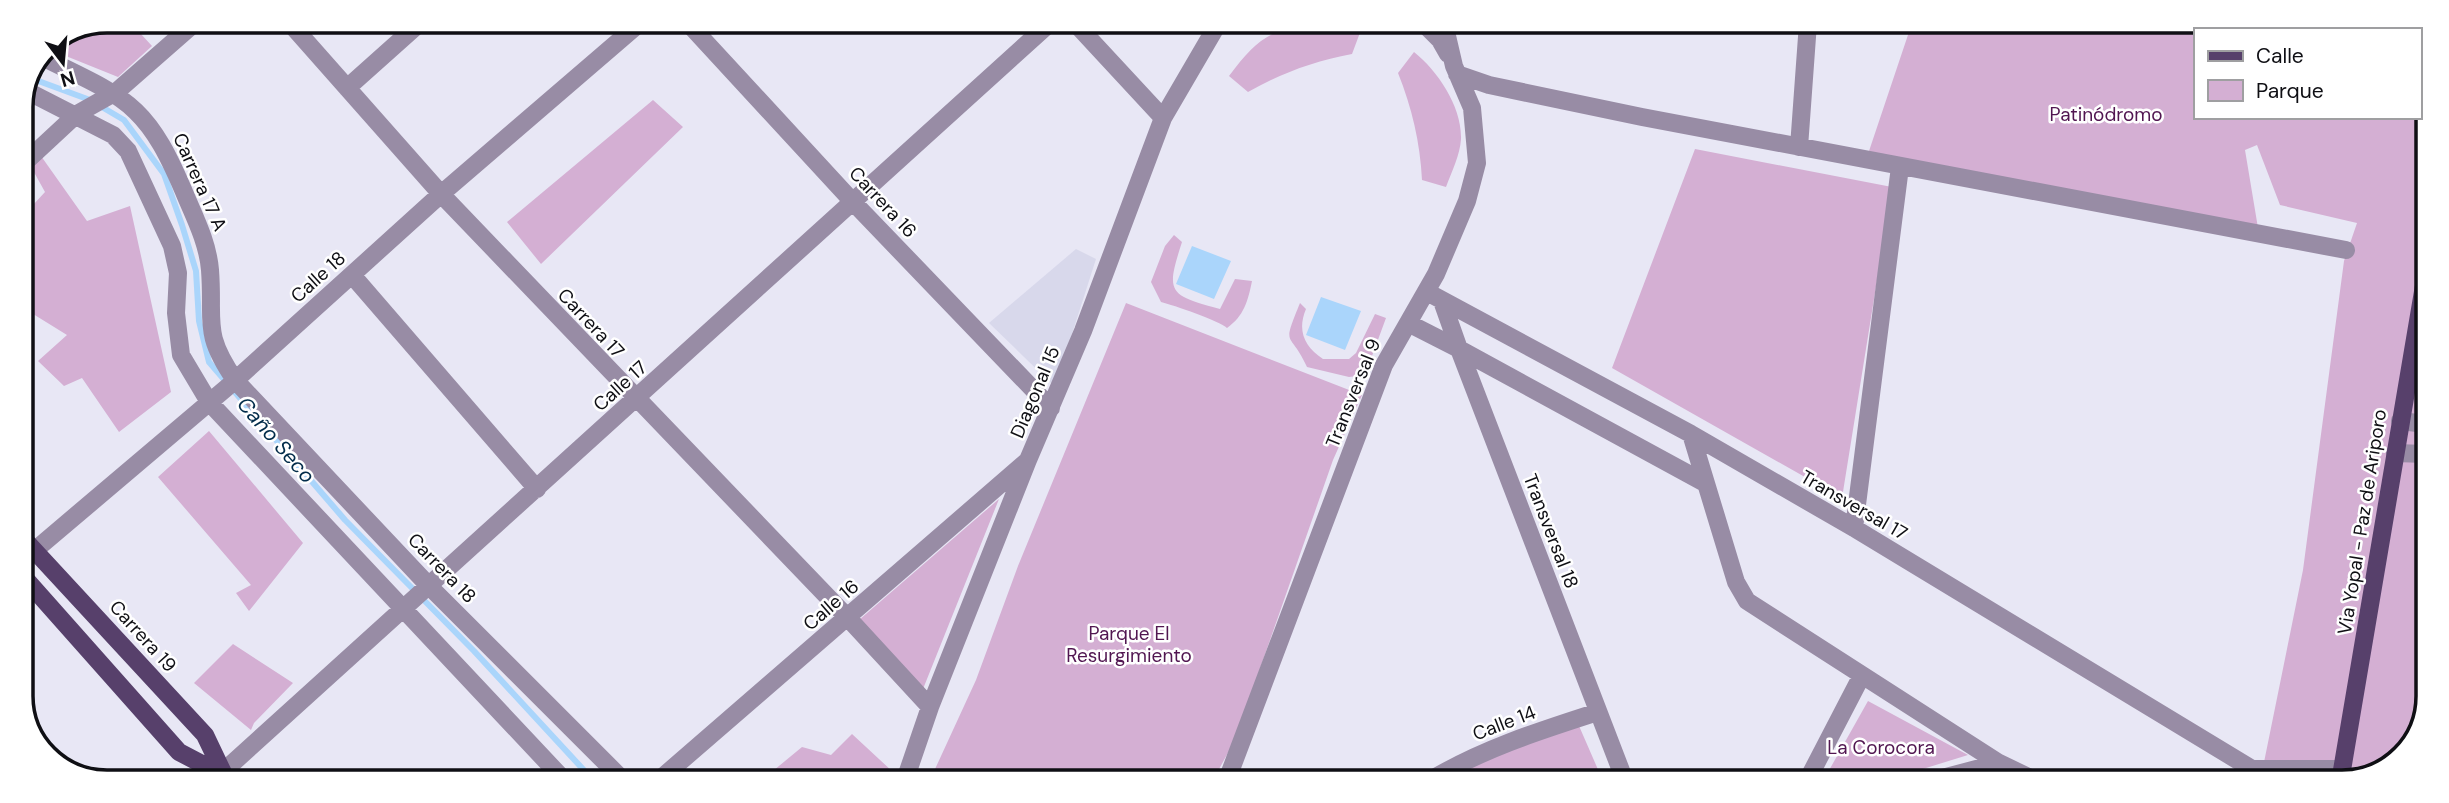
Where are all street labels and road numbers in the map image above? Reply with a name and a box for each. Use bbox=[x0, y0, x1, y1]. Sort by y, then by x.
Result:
street label: Carrera 17 A bbox=[167, 129, 233, 235]
street label: Carrera 16 bbox=[844, 161, 922, 243]
street label: Calle 18 bbox=[285, 246, 351, 308]
street label: Carrera 17 bbox=[552, 283, 630, 363]
street label: Transversal 9 bbox=[1320, 335, 1386, 451]
street label: Diagonal 15 bbox=[1004, 342, 1066, 442]
street label: Calle 17 bbox=[588, 355, 652, 417]
street label: Via Yopal - Paz de Ariporo bbox=[2332, 408, 2392, 636]
street label: Transversal 17 bbox=[1796, 464, 1912, 546]
street label: Transversal 18 bbox=[1518, 470, 1584, 592]
street label: Carrera 18 bbox=[402, 528, 482, 608]
street label: Calle 16 bbox=[798, 574, 864, 636]
street label: Carrera 19 bbox=[104, 595, 182, 677]
street label: Calle 14 bbox=[1469, 700, 1539, 746]

